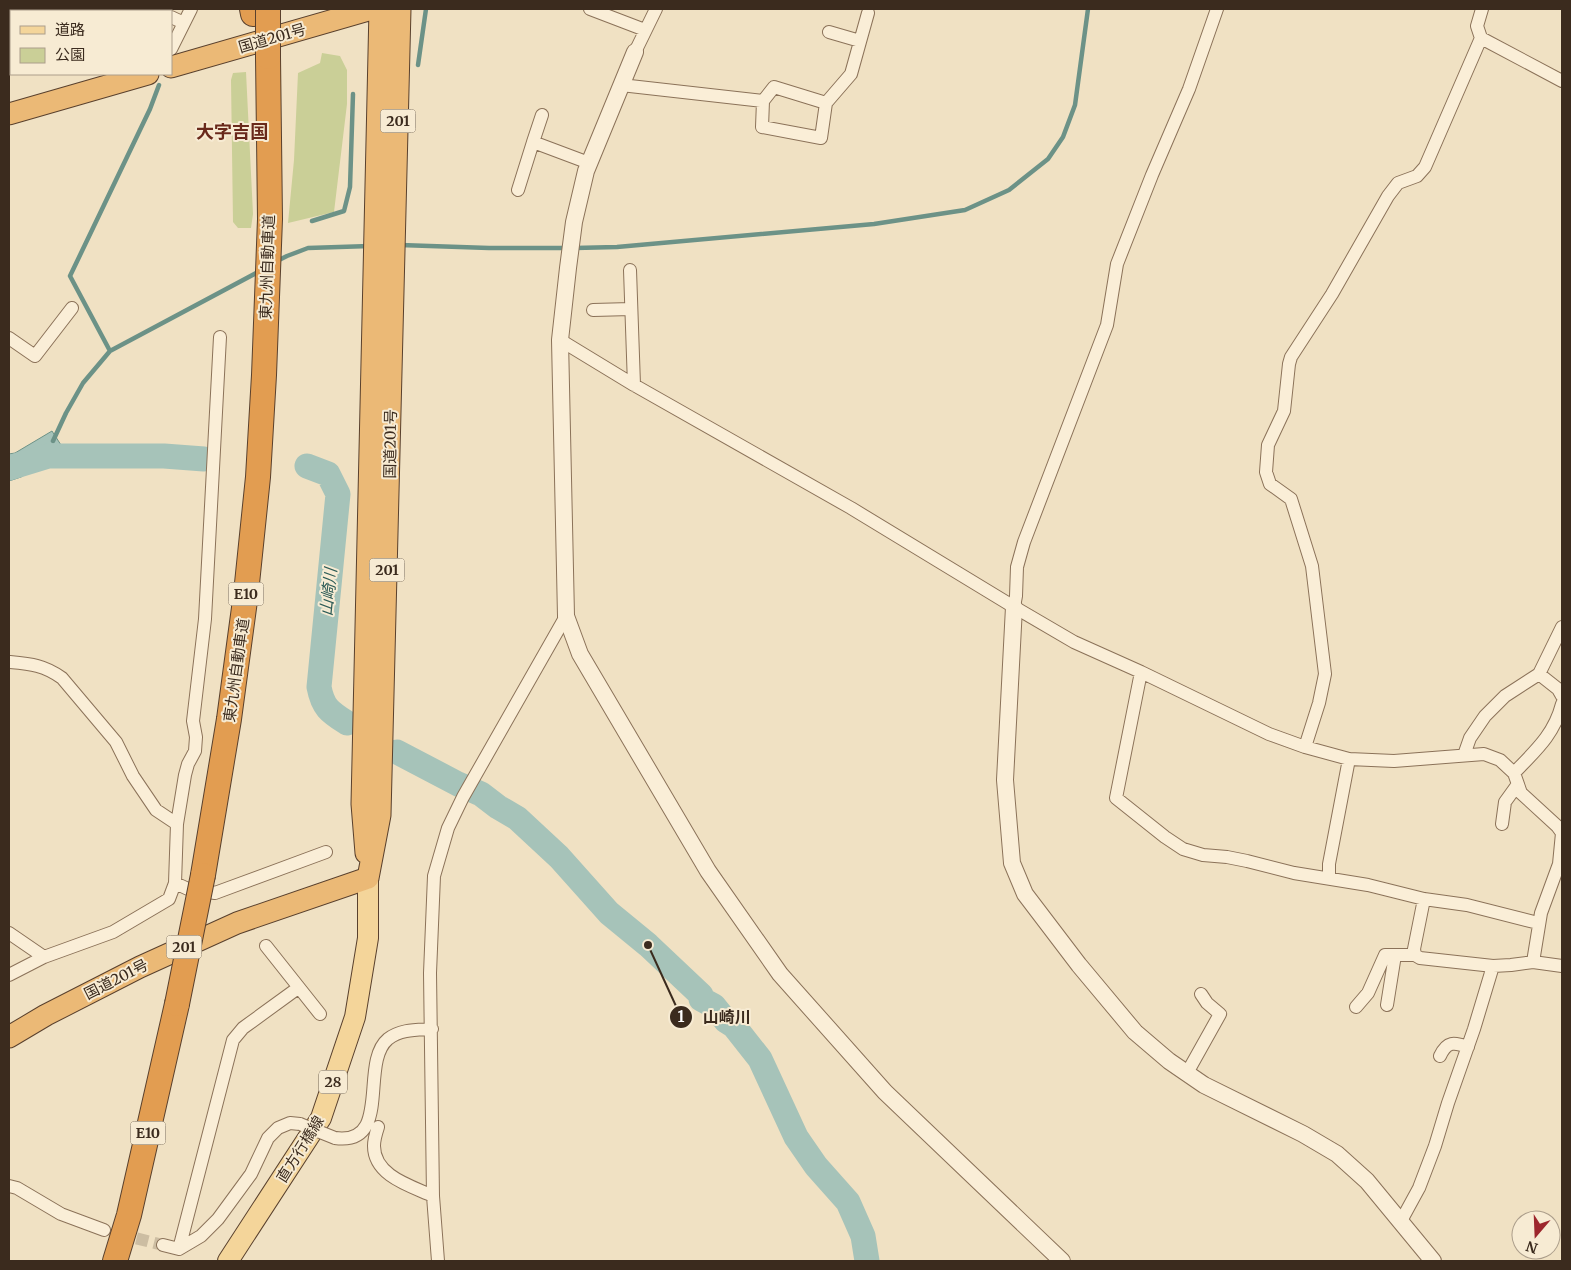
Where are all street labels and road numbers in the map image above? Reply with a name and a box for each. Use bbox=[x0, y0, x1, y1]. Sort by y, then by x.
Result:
street label: 国道201号 bbox=[236, 19, 308, 57]
road number: 201 bbox=[380, 110, 416, 132]
street label: 東九州自動車道 bbox=[256, 214, 278, 320]
street label: 国道201号 bbox=[380, 409, 400, 479]
road number: 201 bbox=[370, 558, 404, 582]
road number: E10 bbox=[228, 582, 264, 606]
street label: 東九州自動車道 bbox=[219, 617, 253, 723]
road number: 201 bbox=[166, 936, 202, 959]
street label: 国道201号 bbox=[81, 955, 151, 1003]
road number: 28 bbox=[319, 1070, 347, 1094]
street label: 直方行橋線 bbox=[272, 1112, 328, 1186]
road number: E10 bbox=[130, 1122, 166, 1144]

